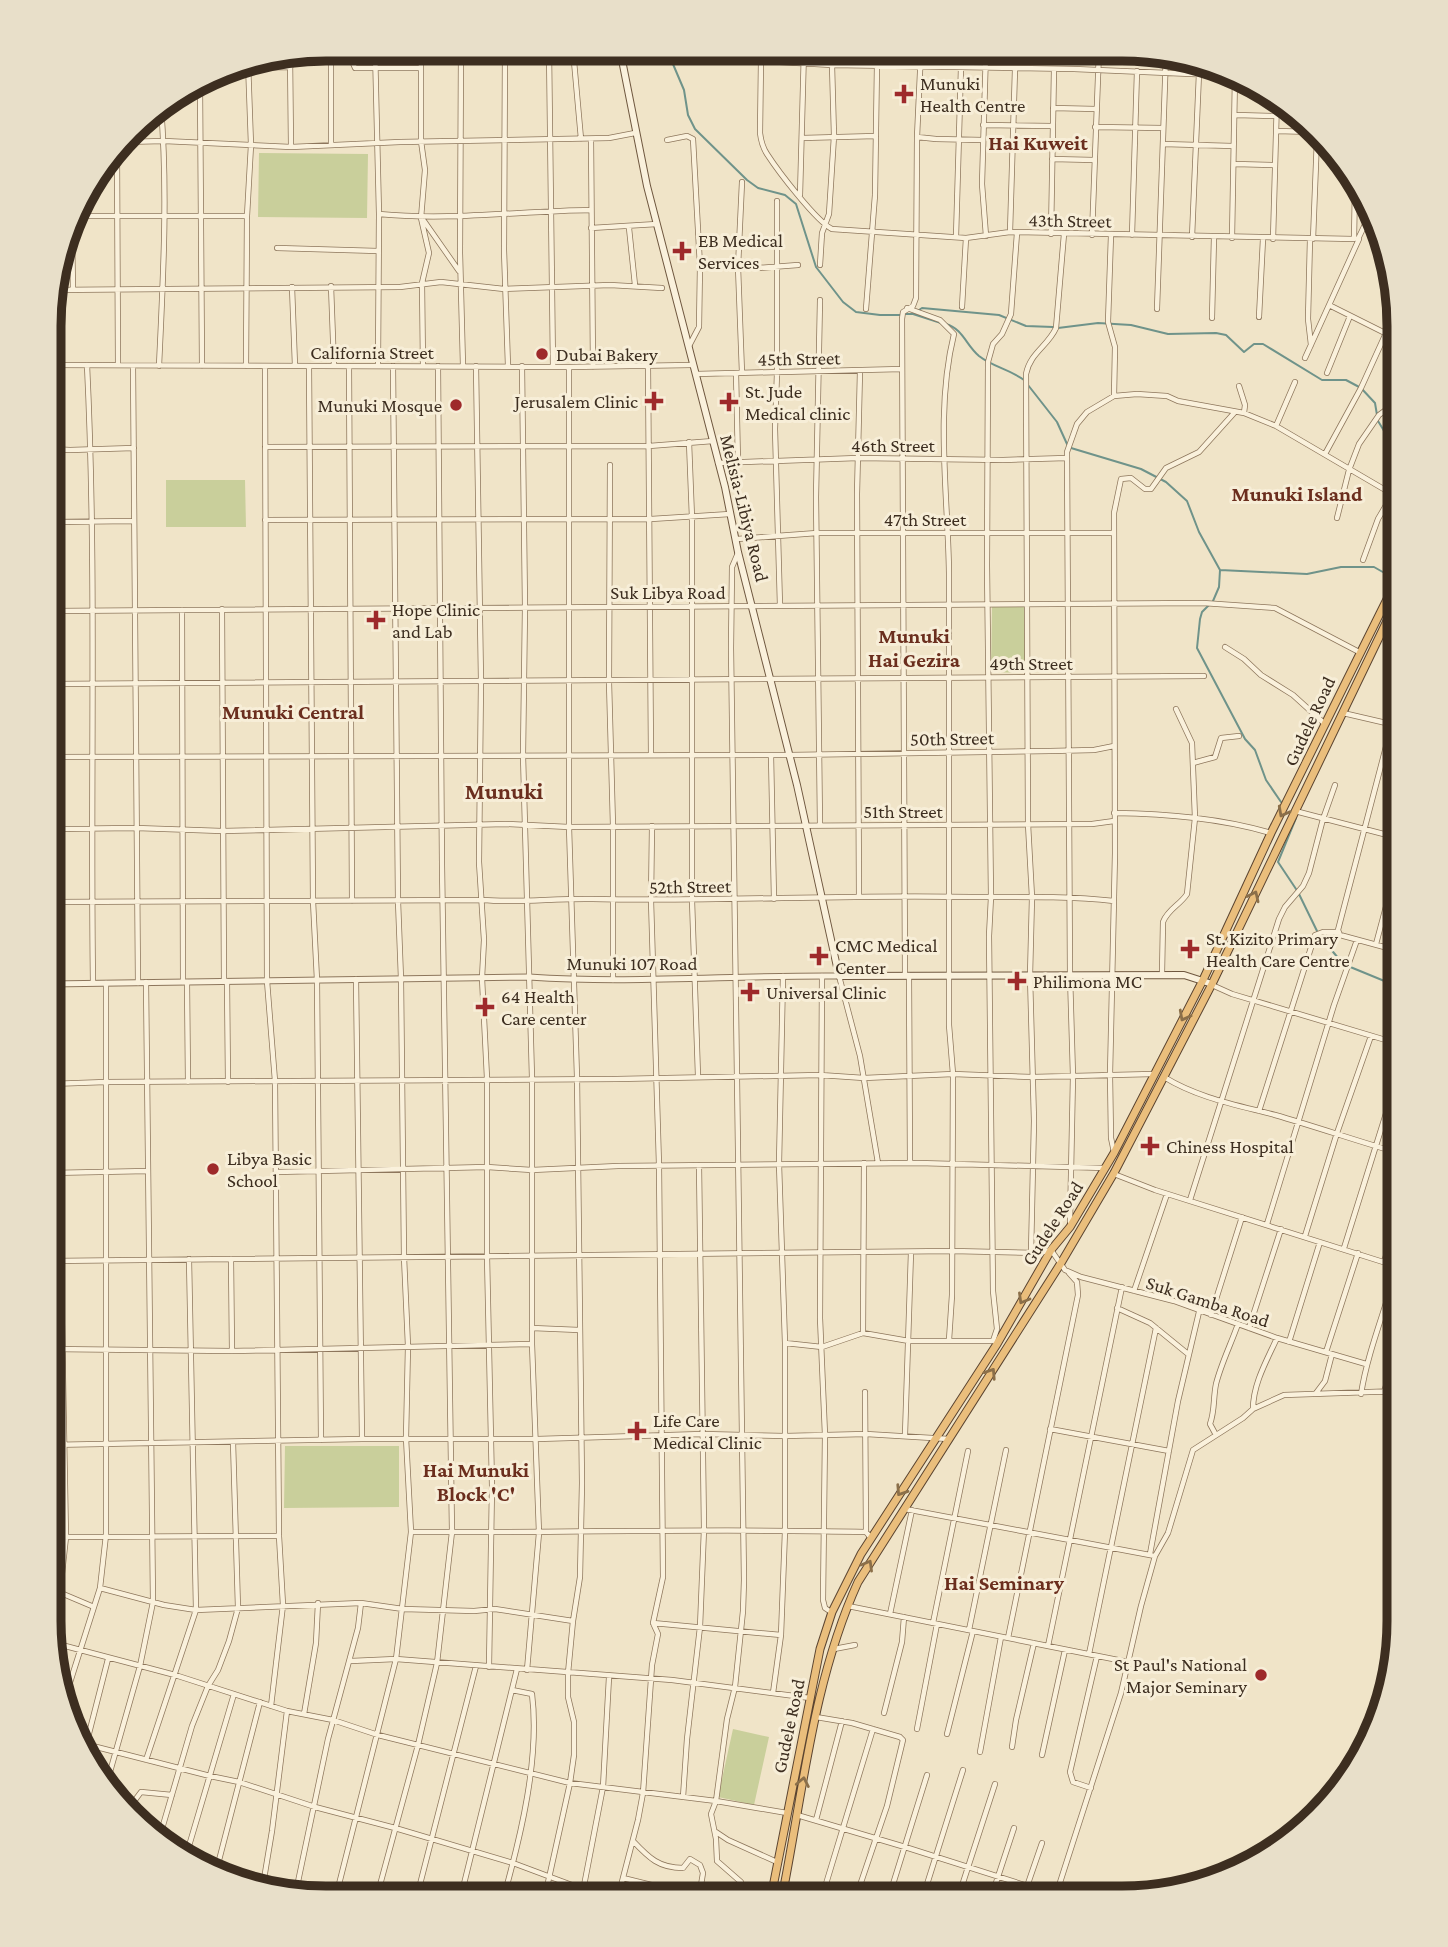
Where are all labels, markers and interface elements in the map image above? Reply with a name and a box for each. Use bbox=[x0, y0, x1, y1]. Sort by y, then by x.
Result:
place label: Munuki Health Centre bbox=[920, 73, 1025, 116]
marker: Munuki Health Centre bbox=[894, 84, 914, 104]
district label: Hai Kuweit bbox=[988, 131, 1088, 155]
street label: 43th Street bbox=[1028, 209, 1112, 232]
place label: EB Medical Services bbox=[698, 230, 783, 273]
marker: EB Medical Services bbox=[672, 241, 692, 261]
street label: California Street bbox=[310, 342, 435, 363]
place label: Dubai Bakery bbox=[556, 344, 658, 365]
marker: Dubai Bakery bbox=[534, 346, 550, 362]
street label: 45th Street bbox=[757, 347, 841, 370]
place label: St. Jude Medical clinic bbox=[745, 381, 850, 424]
place label: Jerusalem Clinic bbox=[513, 391, 638, 412]
marker: Jerusalem Clinic bbox=[644, 391, 664, 411]
marker: St. Jude Medical clinic bbox=[719, 392, 739, 412]
place label: Munuki Mosque bbox=[317, 395, 442, 416]
marker: Munuki Mosque bbox=[448, 397, 464, 413]
street label: Melisia-Libiya Road bbox=[716, 432, 773, 584]
street label: 46th Street bbox=[851, 435, 936, 456]
district label: Munuki Island bbox=[1231, 482, 1363, 506]
street label: 47th Street bbox=[884, 509, 967, 530]
street label: Suk Libya Road bbox=[610, 582, 726, 603]
place label: Hope Clinic and Lab bbox=[392, 599, 480, 642]
marker: Hope Clinic and Lab bbox=[366, 610, 386, 630]
district label: Munuki Hai Gezira bbox=[868, 624, 961, 672]
street label: 49th Street bbox=[989, 653, 1074, 674]
street label: Gudele Road bbox=[1280, 673, 1339, 769]
district label: Munuki Central bbox=[222, 700, 364, 724]
street label: 50th Street bbox=[910, 727, 995, 750]
district label: Munuki bbox=[465, 778, 544, 804]
street label: 51th Street bbox=[863, 801, 944, 822]
one-way arrow bbox=[1278, 805, 1291, 817]
street label: 52th Street bbox=[649, 875, 732, 898]
one-way arrow bbox=[1245, 891, 1259, 903]
place label: St. Kizito Primary Health Care Centre bbox=[1206, 928, 1349, 971]
place label: CMC Medical Center bbox=[835, 935, 938, 978]
marker: St. Kizito Primary Health Care Centre bbox=[1180, 939, 1200, 959]
marker: CMC Medical Center bbox=[809, 946, 829, 966]
street label: Munuki 107 Road bbox=[566, 953, 698, 974]
marker: Philimona MC bbox=[1007, 971, 1027, 991]
place label: Philimona MC bbox=[1033, 971, 1142, 992]
marker: Universal Clinic bbox=[740, 982, 760, 1002]
place label: Universal Clinic bbox=[766, 982, 886, 1003]
place label: 64 Health Care center bbox=[501, 986, 587, 1029]
marker: 64 Health Care center bbox=[475, 997, 495, 1017]
one-way arrow bbox=[1178, 1009, 1192, 1022]
marker: Chiness Hospital bbox=[1140, 1136, 1160, 1156]
place label: Chiness Hospital bbox=[1166, 1136, 1294, 1157]
place label: Libya Basic School bbox=[227, 1148, 312, 1191]
marker: Libya Basic School bbox=[205, 1161, 221, 1177]
street label: Gudele Road bbox=[1018, 1177, 1087, 1269]
street label: Suk Gamba Road bbox=[1144, 1272, 1272, 1331]
one-way arrow bbox=[1018, 1291, 1031, 1304]
one-way arrow bbox=[982, 1368, 995, 1381]
place label: Life Care Medical Clinic bbox=[653, 1410, 762, 1453]
marker: Life Care Medical Clinic bbox=[627, 1421, 647, 1441]
district label: Hai Munuki Block 'C' bbox=[423, 1458, 529, 1506]
one-way arrow bbox=[897, 1483, 910, 1496]
one-way arrow bbox=[860, 1560, 873, 1572]
district label: Hai Seminary bbox=[944, 1571, 1065, 1595]
place label: St Paul's National Major Seminary bbox=[1114, 1654, 1247, 1698]
marker: St Paul's National Major Seminary bbox=[1253, 1667, 1269, 1683]
street label: Gudele Road bbox=[768, 1677, 809, 1775]
one-way arrow bbox=[795, 1776, 810, 1788]

